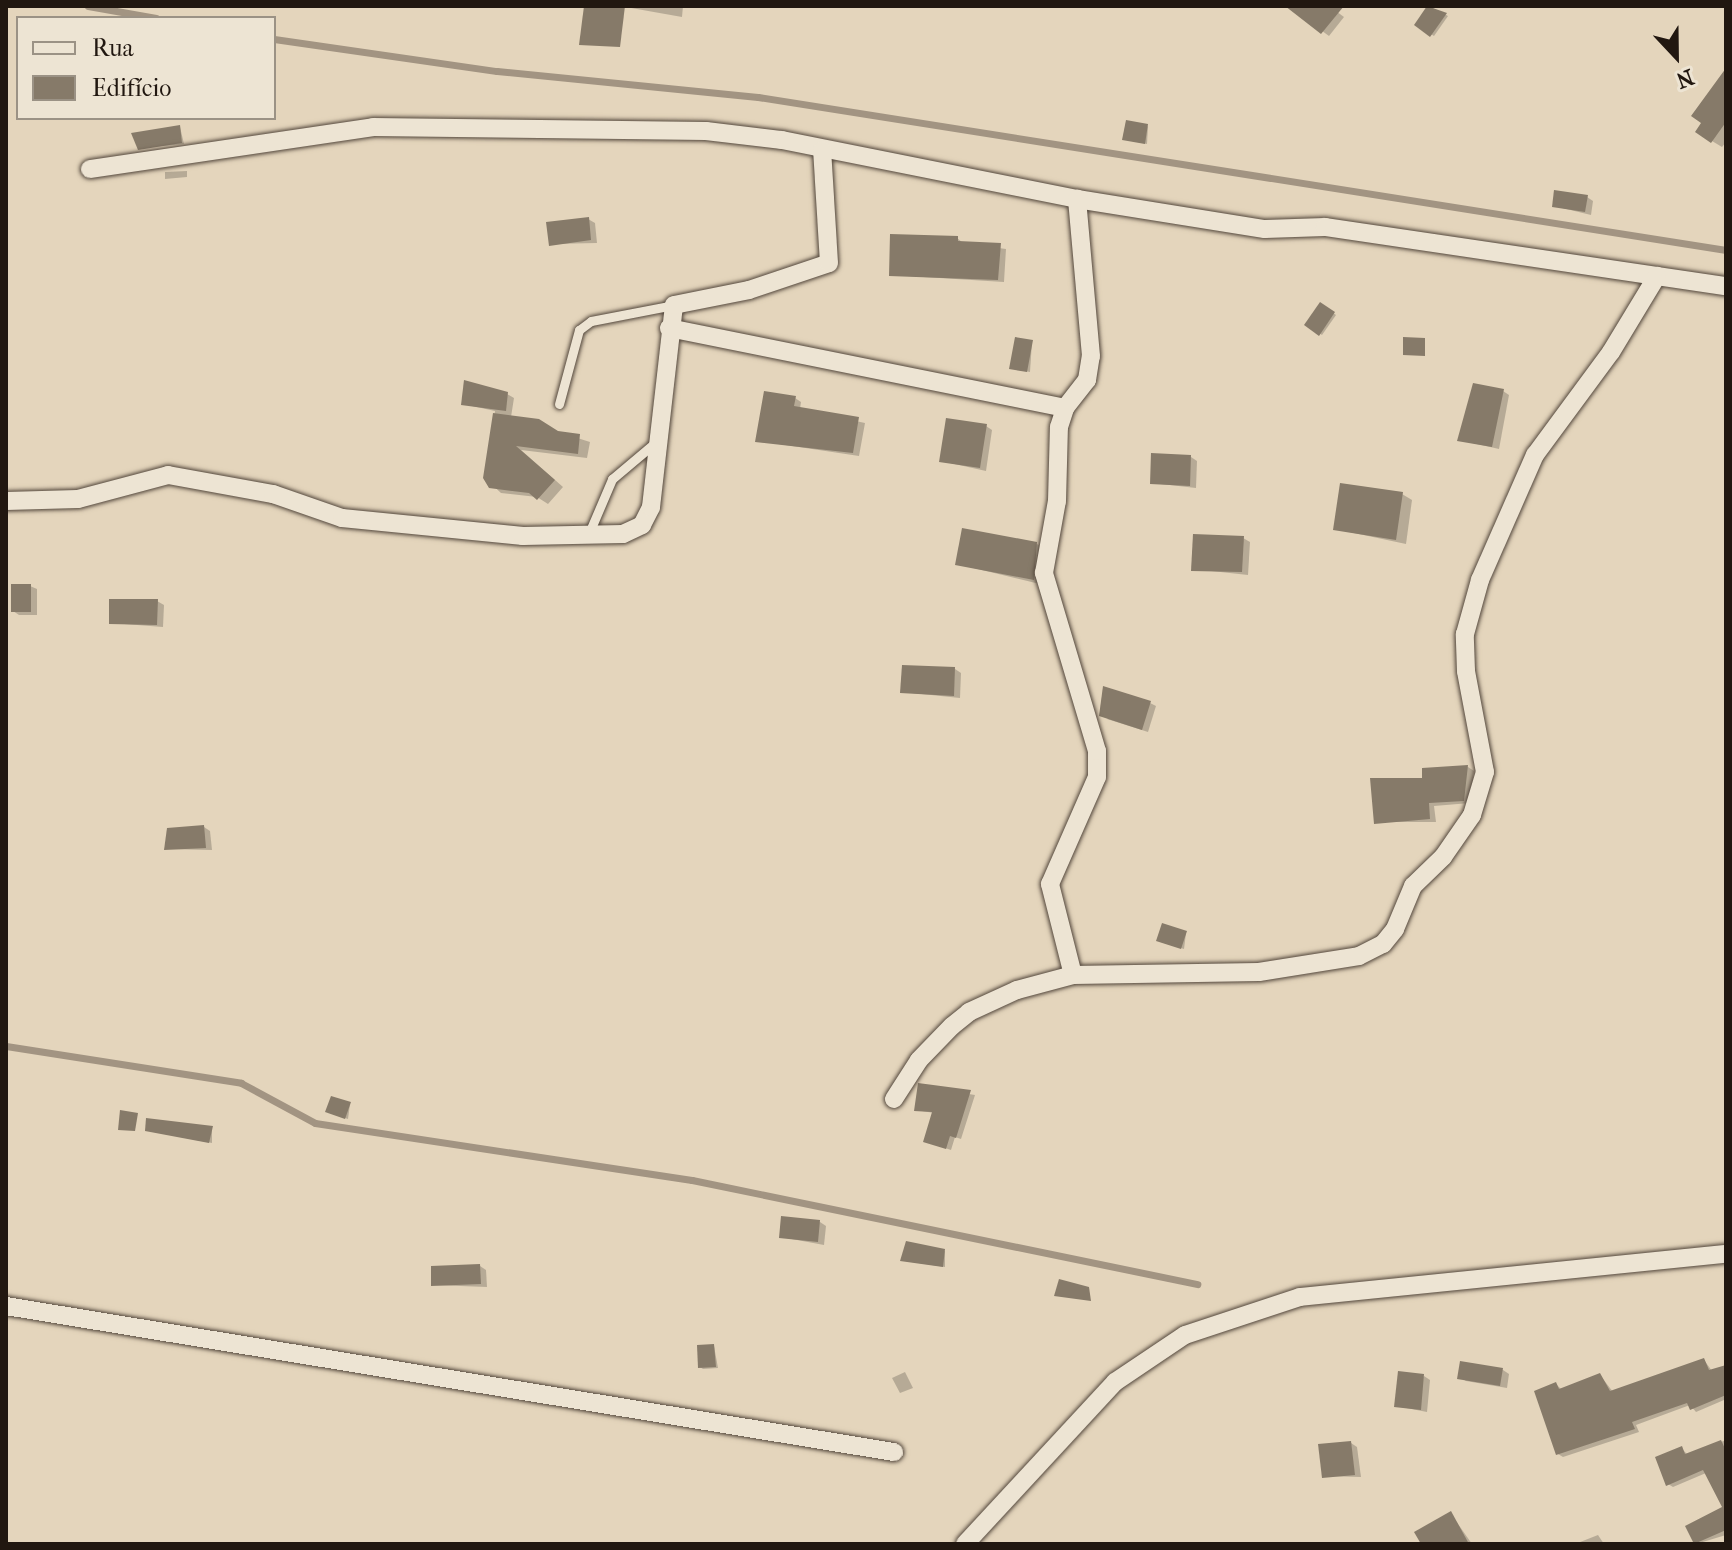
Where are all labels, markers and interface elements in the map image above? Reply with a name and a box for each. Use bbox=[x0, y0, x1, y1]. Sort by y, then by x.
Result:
legend bbox=[16, 16, 276, 120]
north arrow bbox=[1636, 16, 1716, 96]
text: Rua bbox=[92, 34, 134, 62]
text: N bbox=[1672, 63, 1698, 93]
text: Edifício bbox=[92, 74, 171, 102]

